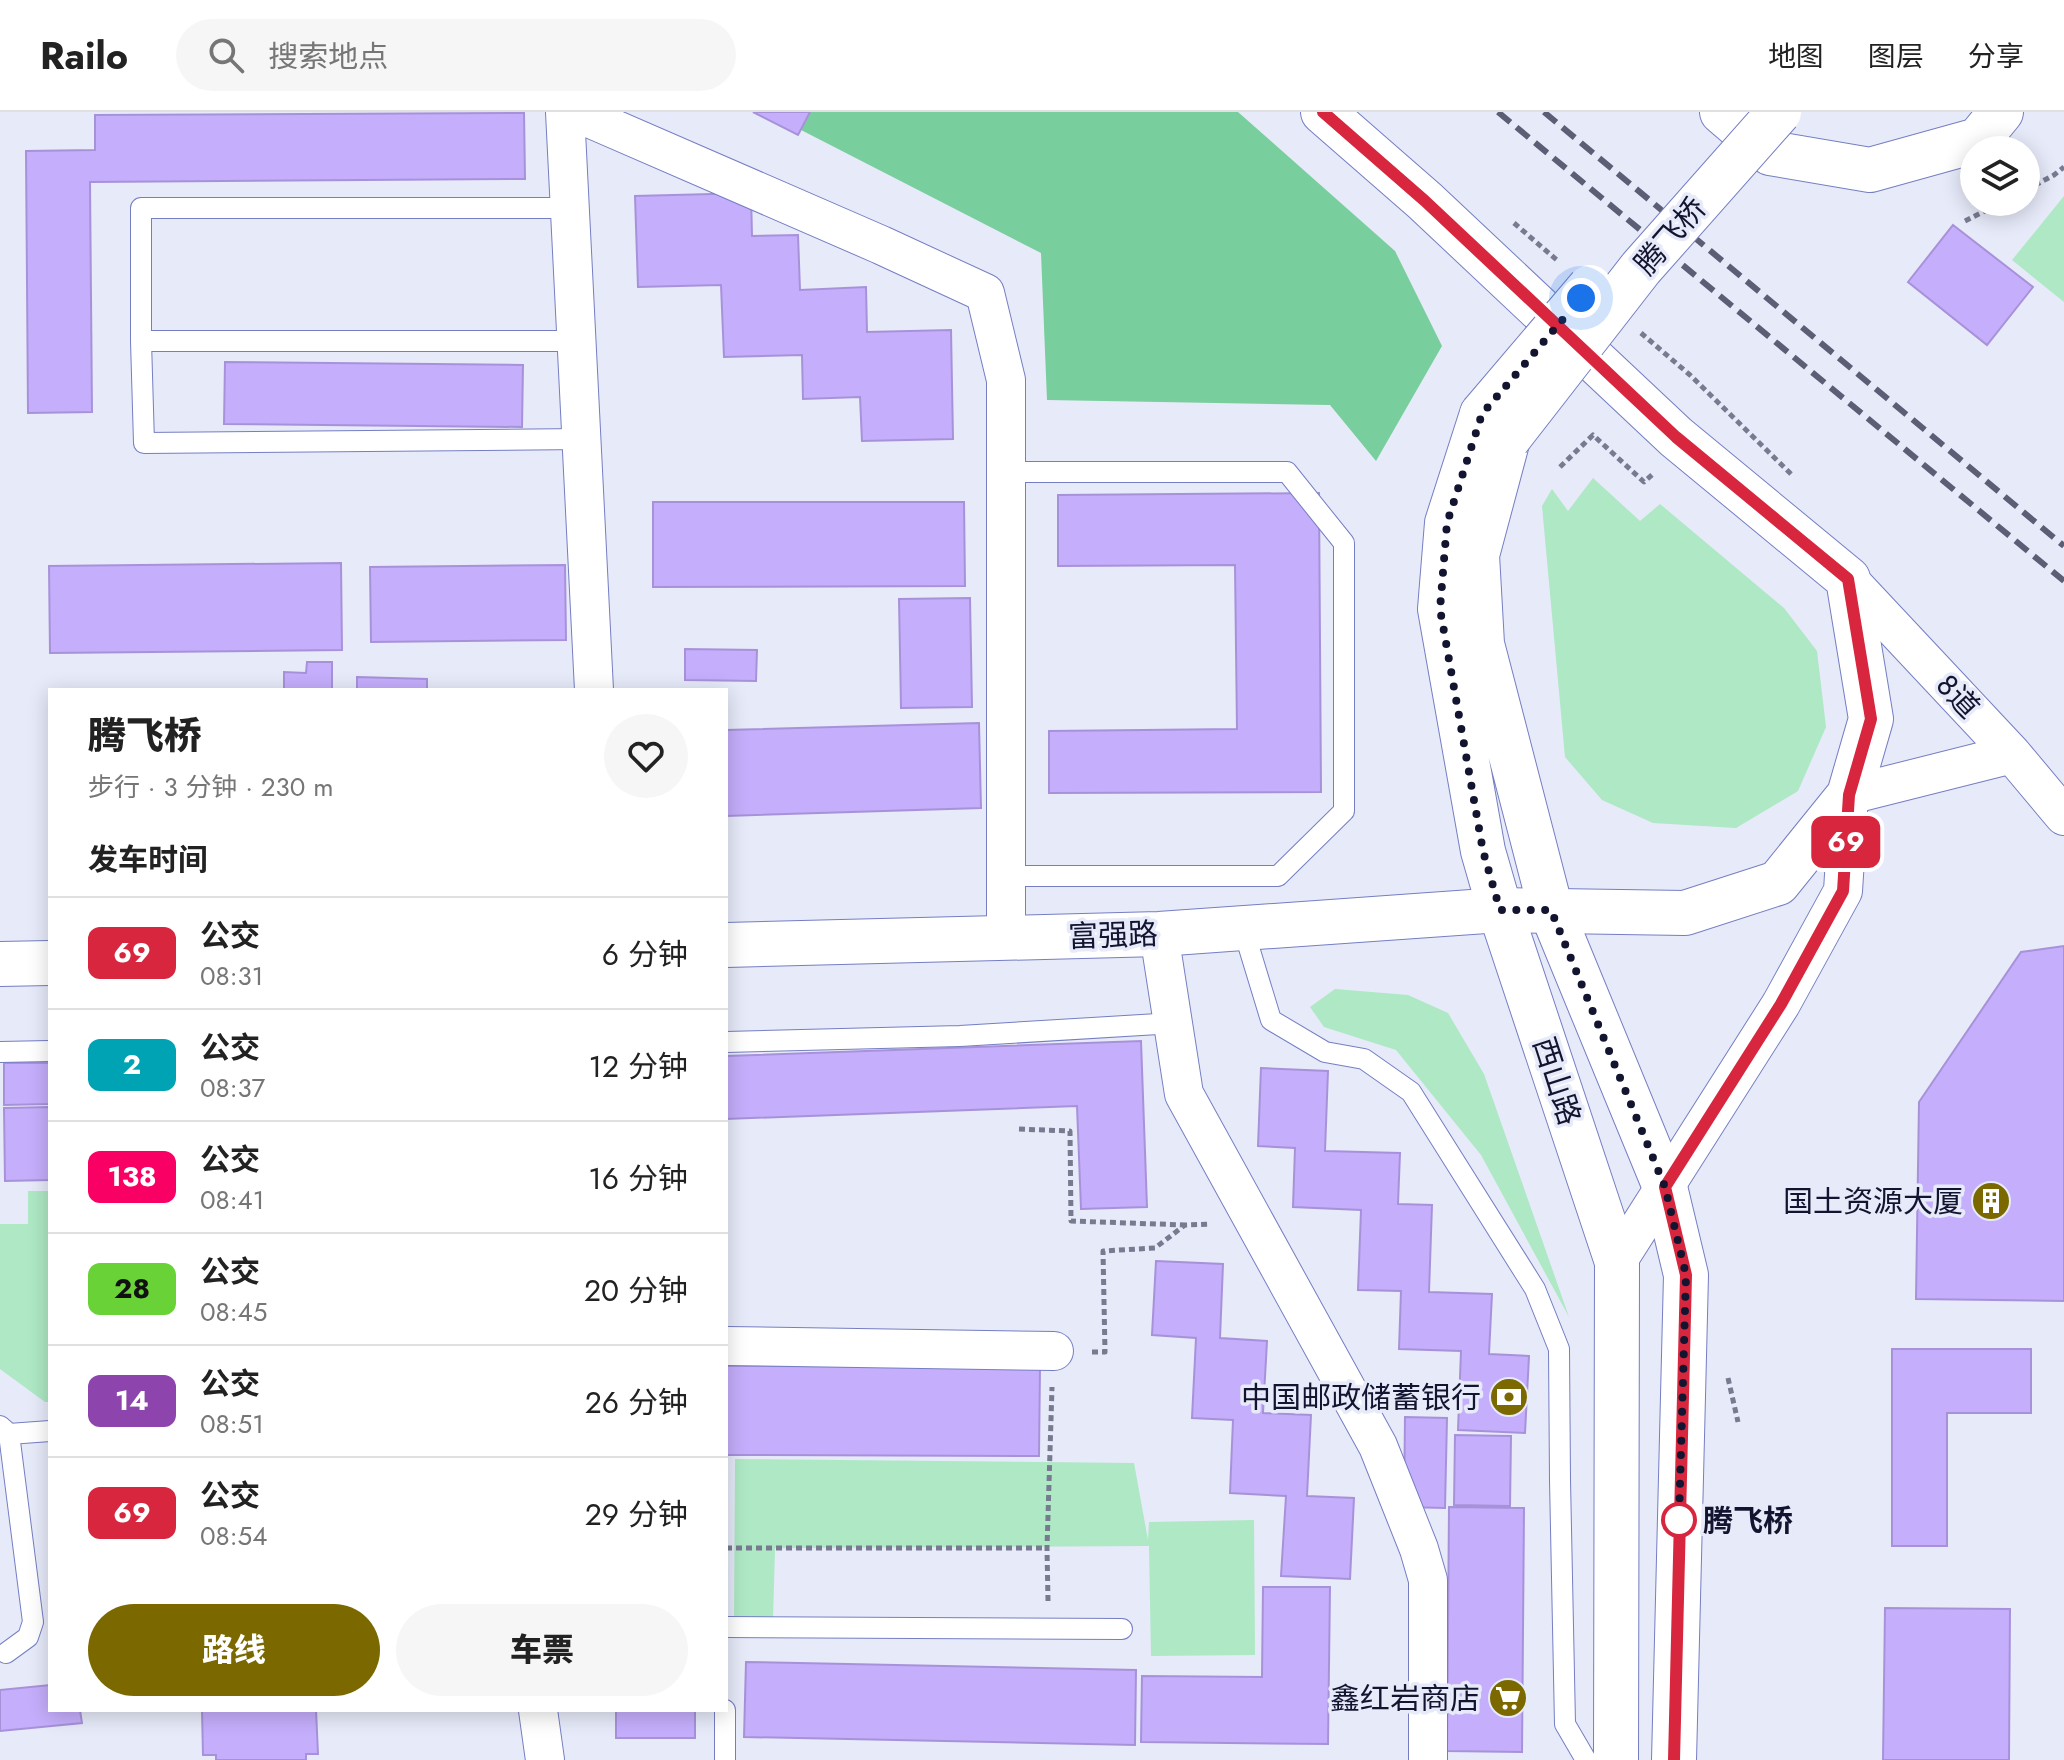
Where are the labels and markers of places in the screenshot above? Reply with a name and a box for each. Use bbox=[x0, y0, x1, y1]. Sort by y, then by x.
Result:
place label: 国土资源大厦 bbox=[1783, 1180, 1963, 1223]
building icon: 国土资源大厦 bbox=[1970, 1180, 2012, 1222]
place label: 中国邮政储蓄银行 bbox=[1241, 1376, 1481, 1419]
bank icon: 中国邮政储蓄银行 bbox=[1488, 1376, 1530, 1418]
place label: 腾飞桥 bbox=[1703, 1499, 1793, 1542]
marker: 腾飞桥 bbox=[1662, 1503, 1696, 1537]
place label: 鑫红岩商店 bbox=[1330, 1677, 1480, 1720]
supermarket icon: 鑫红岩商店 bbox=[1487, 1677, 1529, 1719]

